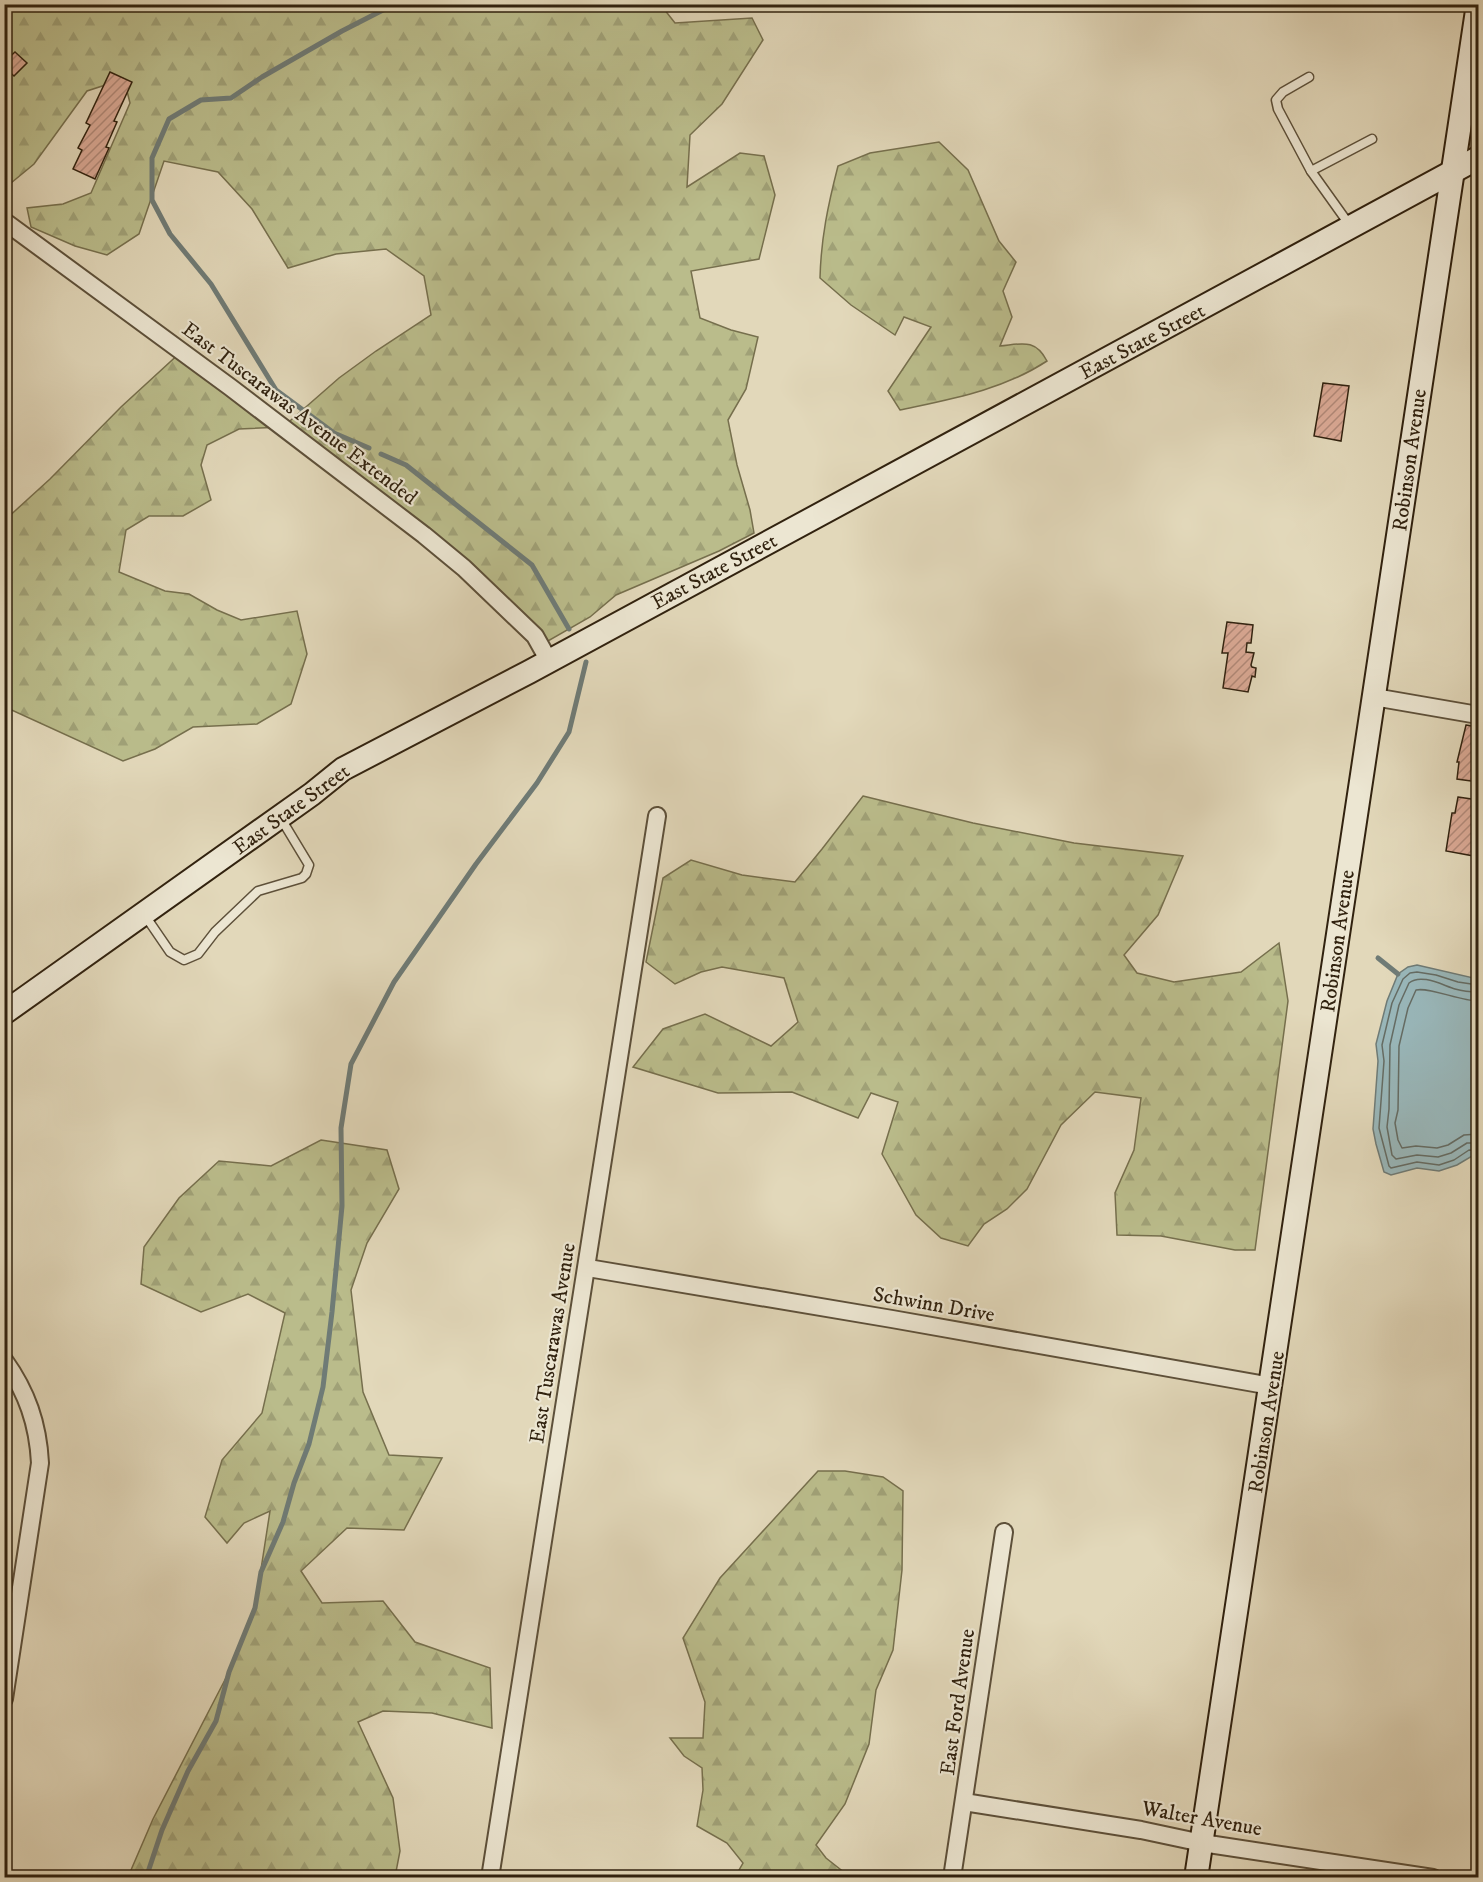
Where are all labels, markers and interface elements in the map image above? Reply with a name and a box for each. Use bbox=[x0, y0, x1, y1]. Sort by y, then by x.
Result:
street label: East State Street bbox=[1075, 298, 1210, 386]
street label: East Tuscarawas Avenue Extended bbox=[176, 317, 423, 511]
street label: Robinson Avenue bbox=[1387, 387, 1433, 533]
street label: East State Street bbox=[647, 528, 782, 616]
street label: East State Street bbox=[228, 758, 355, 861]
street label: Robinson Avenue bbox=[1315, 868, 1361, 1014]
street label: East Tuscarawas Avenue bbox=[524, 1241, 582, 1445]
street label: Schwinn Drive bbox=[871, 1282, 997, 1329]
street label: Robinson Avenue bbox=[1243, 1349, 1291, 1495]
street label: East Ford Avenue bbox=[935, 1627, 981, 1777]
street label: Walter Avenue bbox=[1139, 1795, 1264, 1842]

